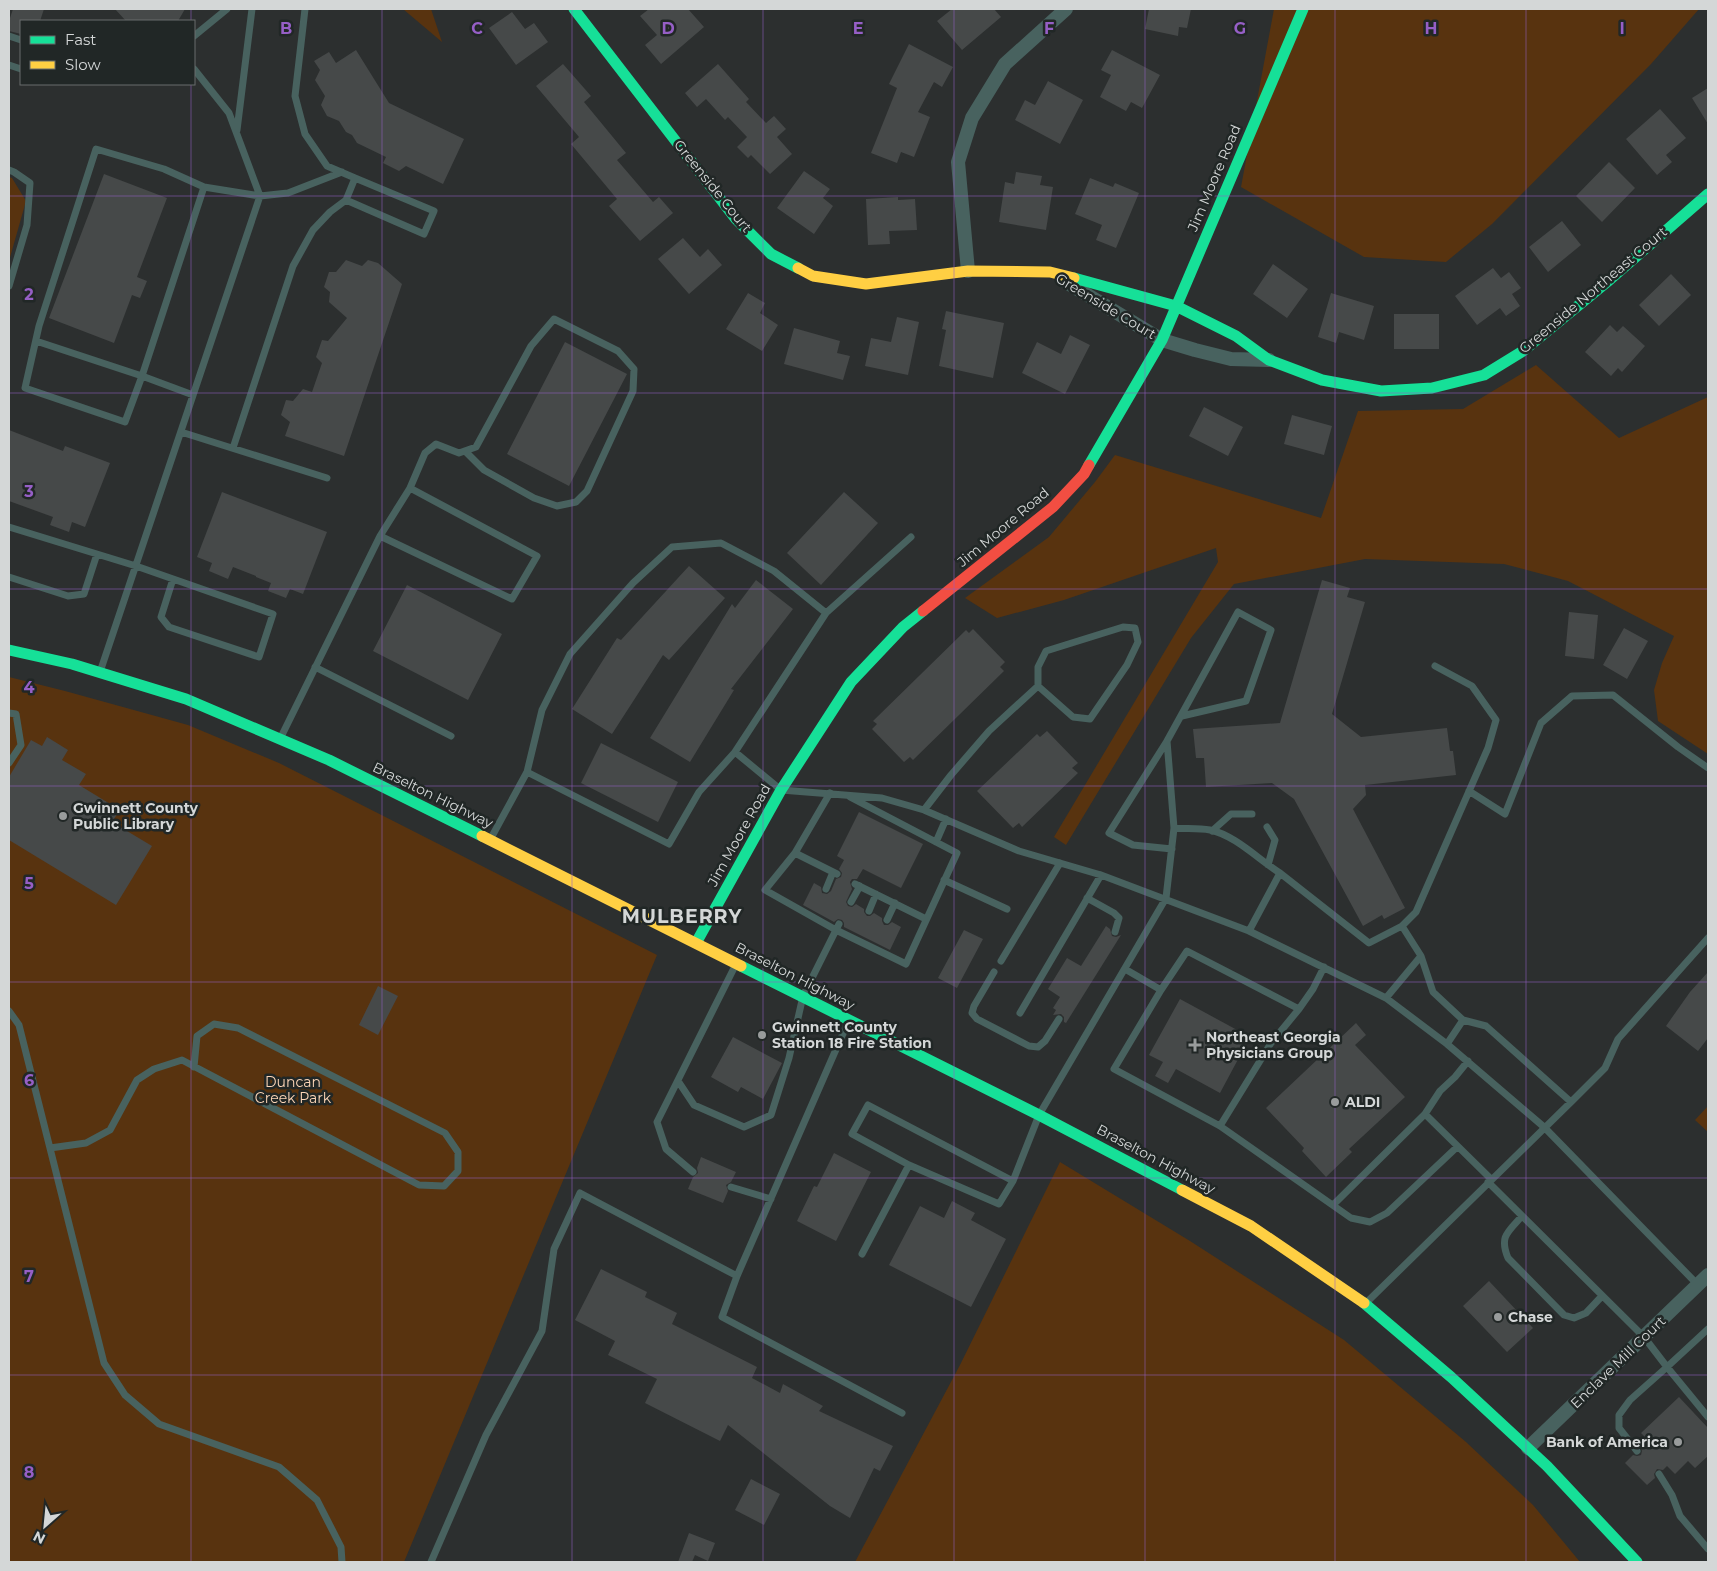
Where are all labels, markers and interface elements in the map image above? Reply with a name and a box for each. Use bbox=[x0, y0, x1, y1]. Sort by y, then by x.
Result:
text: B bbox=[280, 19, 292, 38]
text: C bbox=[471, 19, 483, 38]
text: D bbox=[661, 19, 675, 38]
text: E bbox=[853, 19, 863, 38]
text: F bbox=[1044, 19, 1054, 38]
text: G bbox=[1234, 19, 1246, 38]
text: H bbox=[1425, 19, 1437, 38]
text: I bbox=[1619, 19, 1625, 38]
legend bbox=[20, 20, 195, 85]
text: Fast bbox=[65, 30, 96, 49]
text: Slow bbox=[65, 55, 101, 74]
street label: Jim Moore Road bbox=[1183, 122, 1245, 235]
street label: Greenside Court bbox=[670, 136, 756, 236]
street label: Greenside Northeast Court bbox=[1515, 222, 1671, 357]
street label: Greenside Court bbox=[1052, 269, 1160, 343]
text: 2 bbox=[24, 285, 34, 304]
text: 3 bbox=[23, 482, 34, 501]
street label: Jim Moore Road bbox=[953, 483, 1053, 571]
text: 4 bbox=[23, 678, 35, 697]
street label: Braselton Highway bbox=[370, 758, 497, 832]
street label: Jim Moore Road bbox=[703, 781, 775, 890]
place label: Gwinnett County Public Library bbox=[73, 799, 198, 833]
marker: Gwinnett County Public Library bbox=[57, 810, 69, 822]
text: 5 bbox=[24, 874, 34, 893]
district label: MULBERRY bbox=[622, 905, 742, 928]
street label: Braselton Highway bbox=[732, 938, 858, 1014]
place label: Gwinnett County Station 18 Fire Station bbox=[772, 1018, 932, 1052]
place label: Northeast Georgia Physicians Group bbox=[1206, 1028, 1341, 1062]
marker: Gwinnett County Station 18 Fire Station bbox=[756, 1029, 768, 1041]
marker: Northeast Georgia Physicians Group bbox=[1188, 1038, 1202, 1052]
text: 6 bbox=[24, 1071, 34, 1090]
park label: Duncan Creek Park bbox=[255, 1073, 332, 1107]
place label: ALDI bbox=[1344, 1093, 1380, 1111]
marker: ALDI bbox=[1329, 1096, 1341, 1108]
street label: Braselton Highway bbox=[1094, 1120, 1219, 1198]
text: 7 bbox=[24, 1267, 34, 1286]
place label: Chase bbox=[1508, 1308, 1553, 1326]
marker: Chase bbox=[1492, 1311, 1504, 1323]
street label: Enclave Mill Court bbox=[1567, 1312, 1670, 1412]
place label: Bank of America bbox=[1546, 1433, 1668, 1451]
marker: Bank of America bbox=[1672, 1436, 1684, 1448]
text: 8 bbox=[24, 1463, 34, 1482]
north arrow bbox=[20, 1501, 70, 1551]
text: N bbox=[30, 1527, 48, 1548]

